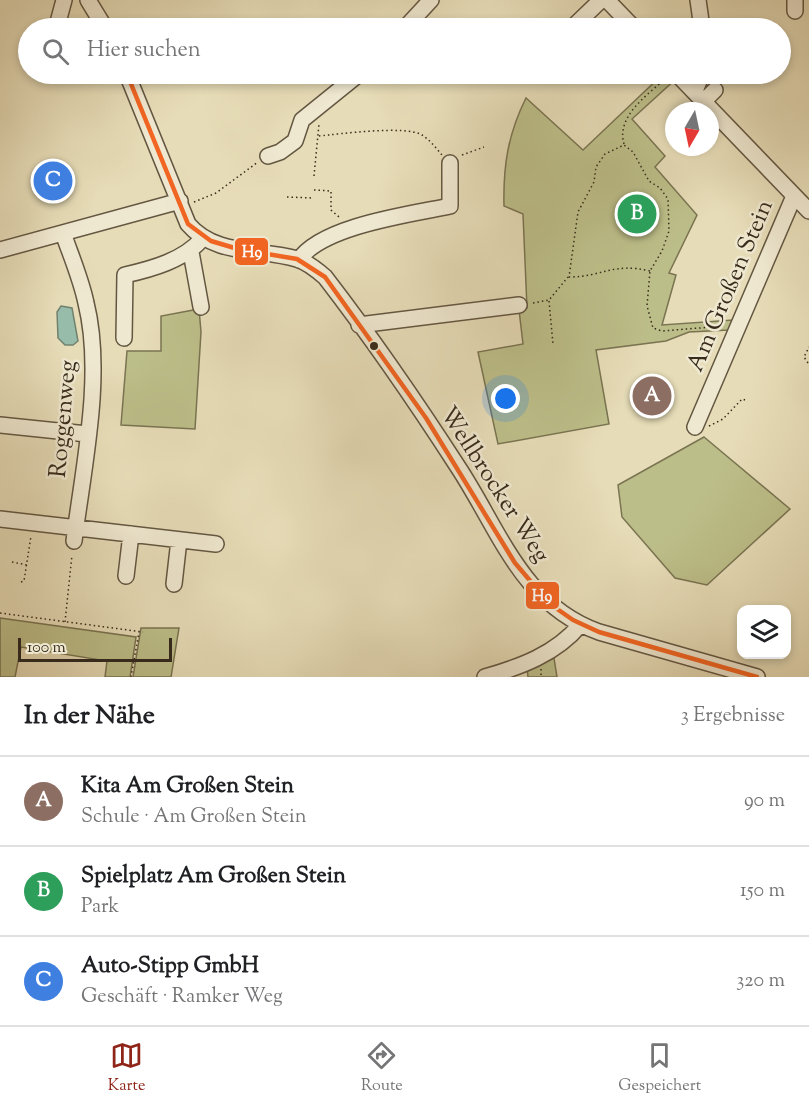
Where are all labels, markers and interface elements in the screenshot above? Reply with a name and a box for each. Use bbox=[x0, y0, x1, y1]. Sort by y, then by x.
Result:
search box bbox=[18, 18, 791, 84]
icon: search bbox=[39, 35, 72, 68]
text: Hier suchen bbox=[87, 35, 201, 67]
north arrow bbox=[665, 102, 719, 156]
pin: C bbox=[34, 158, 72, 204]
pin: B bbox=[618, 192, 656, 236]
street label: Am Großen Stein bbox=[679, 195, 783, 377]
line badge: H9 bbox=[234, 237, 269, 266]
text: H9 bbox=[242, 242, 262, 265]
unlabelled marker bbox=[368, 340, 380, 352]
street label: Roggenweg bbox=[42, 359, 86, 479]
pin: A bbox=[632, 374, 672, 418]
your location bbox=[491, 384, 520, 413]
street label: Wellbrocker Weg bbox=[431, 400, 557, 570]
line badge: H9 bbox=[525, 581, 560, 610]
text: H9 bbox=[532, 586, 552, 609]
map controls bbox=[737, 605, 791, 659]
button: layers bbox=[737, 605, 791, 659]
scale bar bbox=[18, 635, 172, 662]
text: 100 m bbox=[27, 637, 66, 660]
text: In der Nähe bbox=[24, 698, 155, 735]
text: 3 Ergebnisse bbox=[681, 702, 785, 731]
text: Kita Am Großen Stein bbox=[81, 771, 294, 803]
text: A bbox=[35, 787, 52, 816]
text: 90 m bbox=[744, 787, 785, 816]
text: Schule · Am Großen Stein bbox=[81, 803, 307, 832]
text: Spielplatz Am Großen Stein bbox=[81, 861, 346, 893]
text: B bbox=[37, 877, 50, 906]
text: 150 m bbox=[740, 877, 785, 906]
text: Park bbox=[81, 893, 119, 922]
text: Auto-Stipp GmbH bbox=[81, 951, 259, 983]
text: C bbox=[35, 967, 52, 996]
text: 320 m bbox=[736, 967, 785, 996]
text: Geschäft · Ramker Weg bbox=[81, 983, 283, 1012]
tab: Karte bbox=[108, 1039, 145, 1098]
tab: Route bbox=[361, 1039, 403, 1098]
tab: Gespeichert bbox=[618, 1039, 701, 1098]

